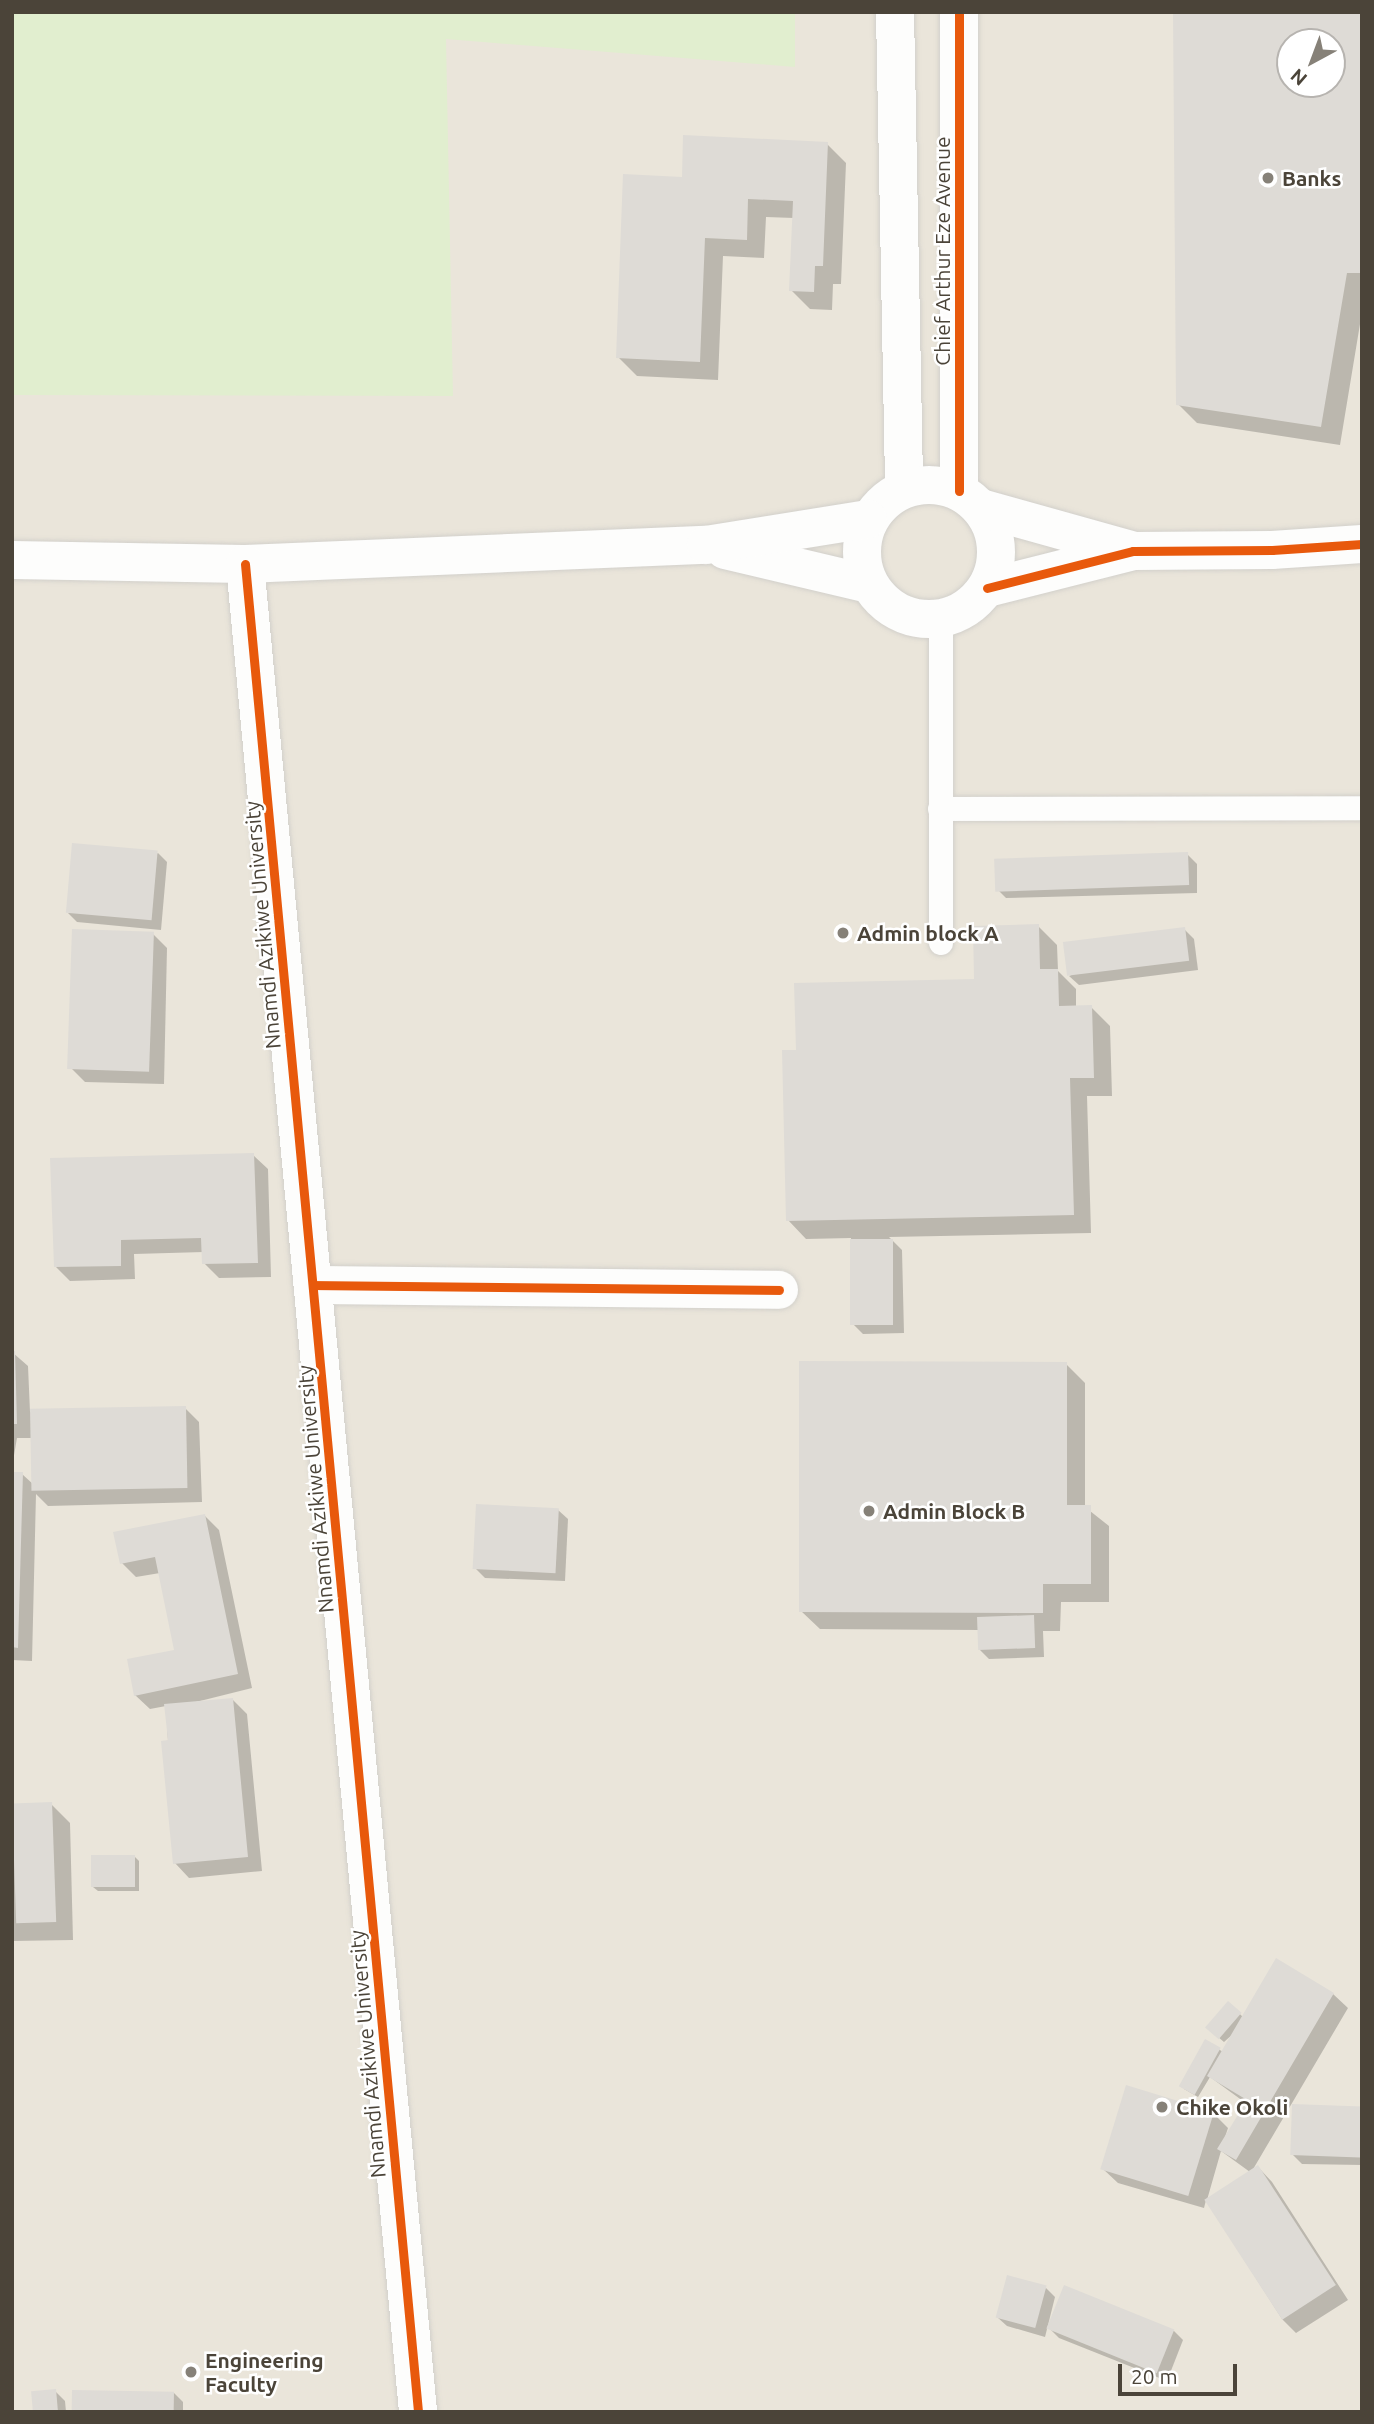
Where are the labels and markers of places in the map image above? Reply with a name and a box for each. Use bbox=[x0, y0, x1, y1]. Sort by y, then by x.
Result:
place label: Banks bbox=[1282, 165, 1341, 191]
marker: Banks bbox=[1260, 170, 1276, 186]
place label: Admin block A bbox=[857, 920, 999, 946]
marker: Admin block A bbox=[835, 925, 851, 941]
place label: Admin Block B bbox=[883, 1498, 1025, 1524]
marker: Admin Block B bbox=[861, 1503, 877, 1519]
place label: Chike Okoli bbox=[1176, 2094, 1288, 2120]
marker: Chike Okoli bbox=[1154, 2099, 1170, 2115]
place label: Engineering Faculty bbox=[205, 2347, 324, 2397]
marker: Engineering Faculty bbox=[183, 2364, 199, 2380]

